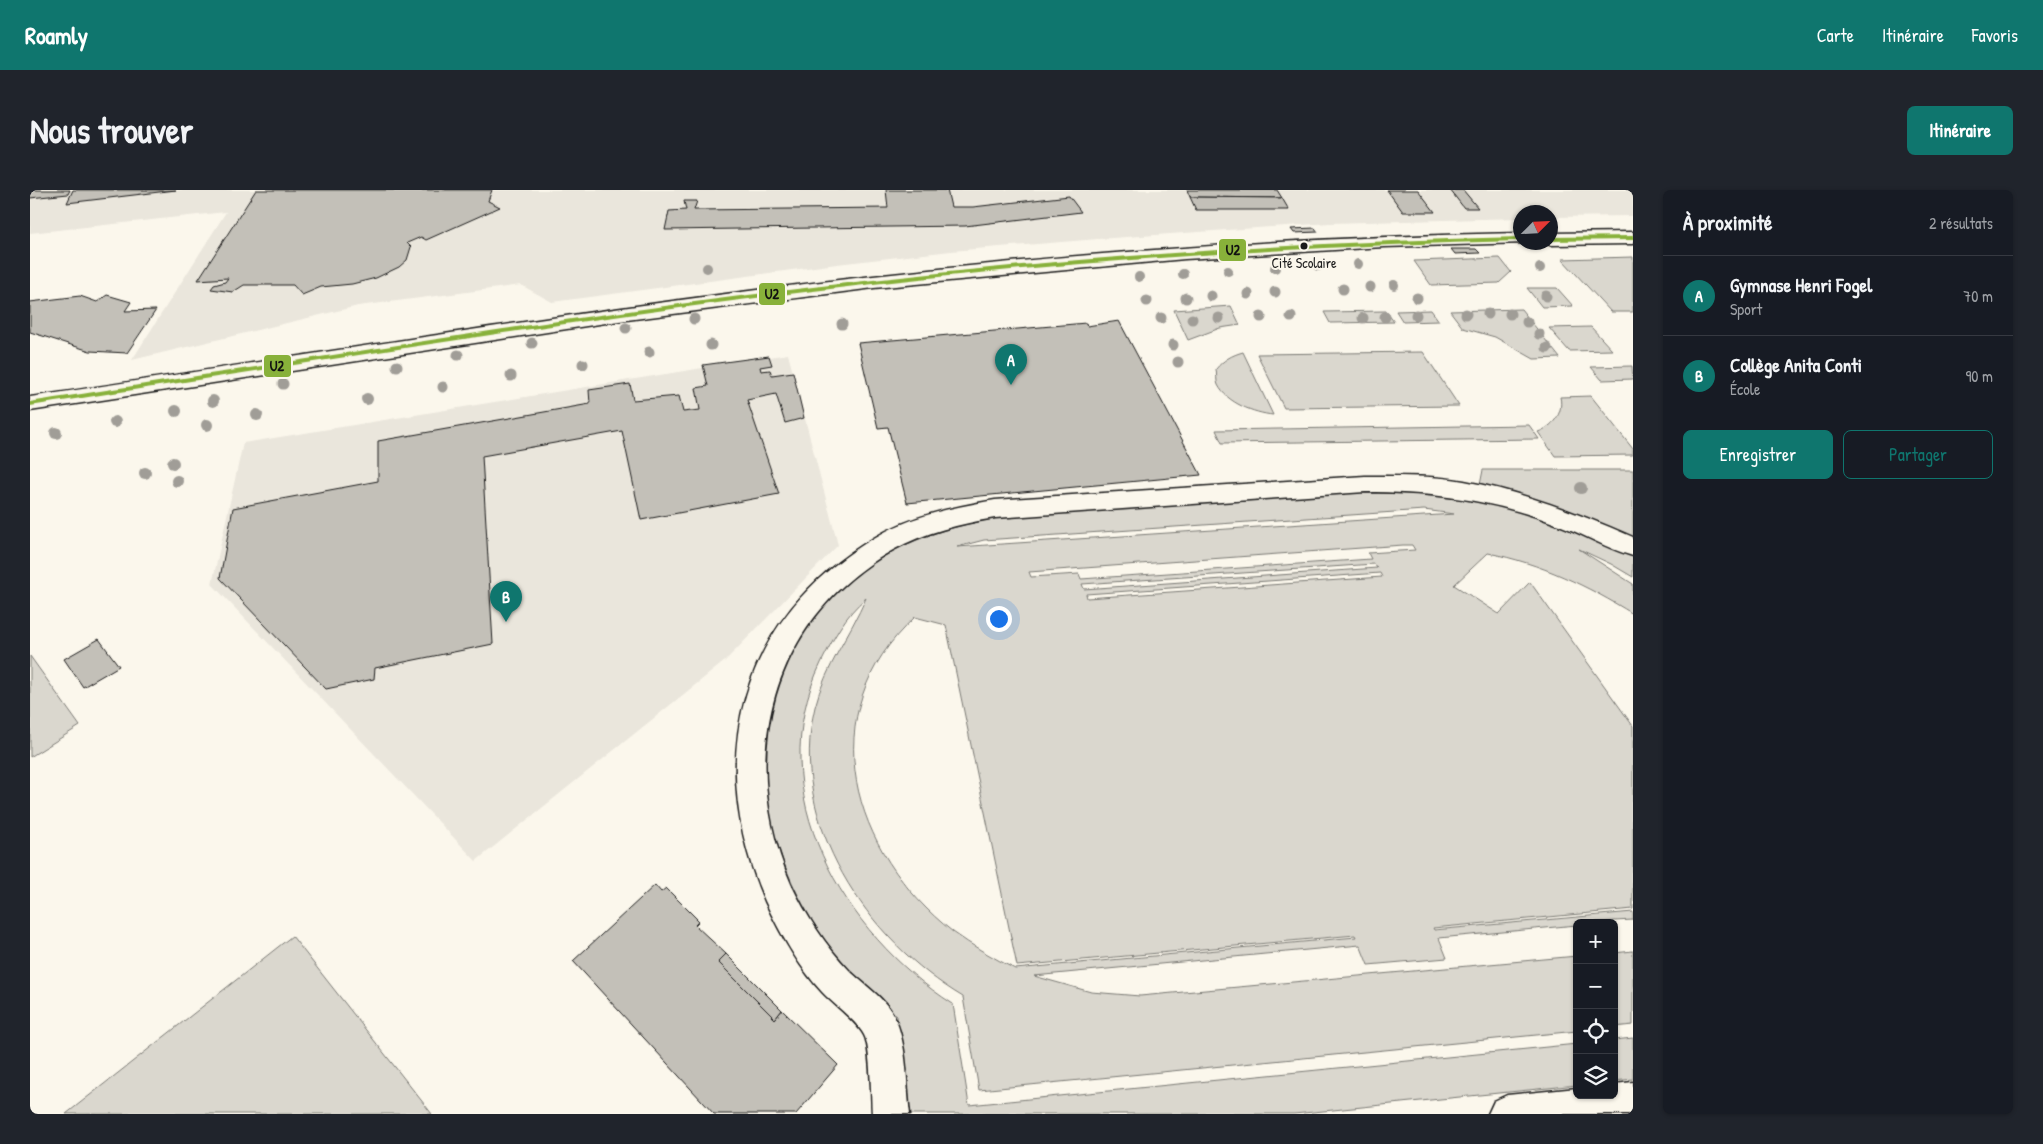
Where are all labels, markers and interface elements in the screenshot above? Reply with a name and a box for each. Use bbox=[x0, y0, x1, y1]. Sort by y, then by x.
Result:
text: Roamly bbox=[25, 19, 88, 51]
text: Carte bbox=[1817, 23, 1854, 48]
text: Itinéraire bbox=[1882, 23, 1944, 48]
text: Favoris bbox=[1972, 23, 2018, 48]
button: Itinéraire bbox=[1907, 106, 2013, 155]
text: Nous trouver bbox=[30, 107, 193, 154]
north arrow bbox=[1513, 205, 1558, 250]
text: À proximité bbox=[1683, 208, 1772, 237]
text: 2 résultats bbox=[1929, 212, 1993, 234]
line badge: U2 bbox=[1218, 238, 1247, 262]
text: U2 bbox=[1226, 240, 1241, 259]
marker: Cité Scolaire bbox=[1299, 241, 1309, 251]
place label: Cité Scolaire bbox=[1271, 253, 1337, 272]
text: Gymnase Henri Fogel bbox=[1730, 272, 1872, 298]
line badge: U2 bbox=[758, 282, 786, 306]
text: U2 bbox=[765, 284, 780, 303]
text: A bbox=[1695, 285, 1703, 307]
text: 70 m bbox=[1963, 285, 1993, 307]
text: Sport bbox=[1730, 298, 1762, 320]
pin: A bbox=[995, 344, 1027, 385]
text: Collège Anita Conti bbox=[1730, 352, 1862, 378]
line badge: U2 bbox=[263, 354, 292, 378]
text: U2 bbox=[270, 356, 285, 375]
text: B bbox=[1695, 365, 1703, 387]
text: 90 m bbox=[1965, 365, 1993, 387]
text: École bbox=[1730, 378, 1760, 400]
button: Enregistrer bbox=[1683, 430, 1833, 479]
button: Partager bbox=[1843, 430, 1993, 479]
pin: B bbox=[490, 581, 522, 622]
your location bbox=[986, 606, 1012, 632]
map controls bbox=[1573, 919, 1618, 1099]
button: + bbox=[1573, 919, 1618, 964]
button: − bbox=[1573, 964, 1618, 1009]
button: locate bbox=[1573, 1009, 1618, 1054]
button: layers bbox=[1573, 1054, 1618, 1099]

